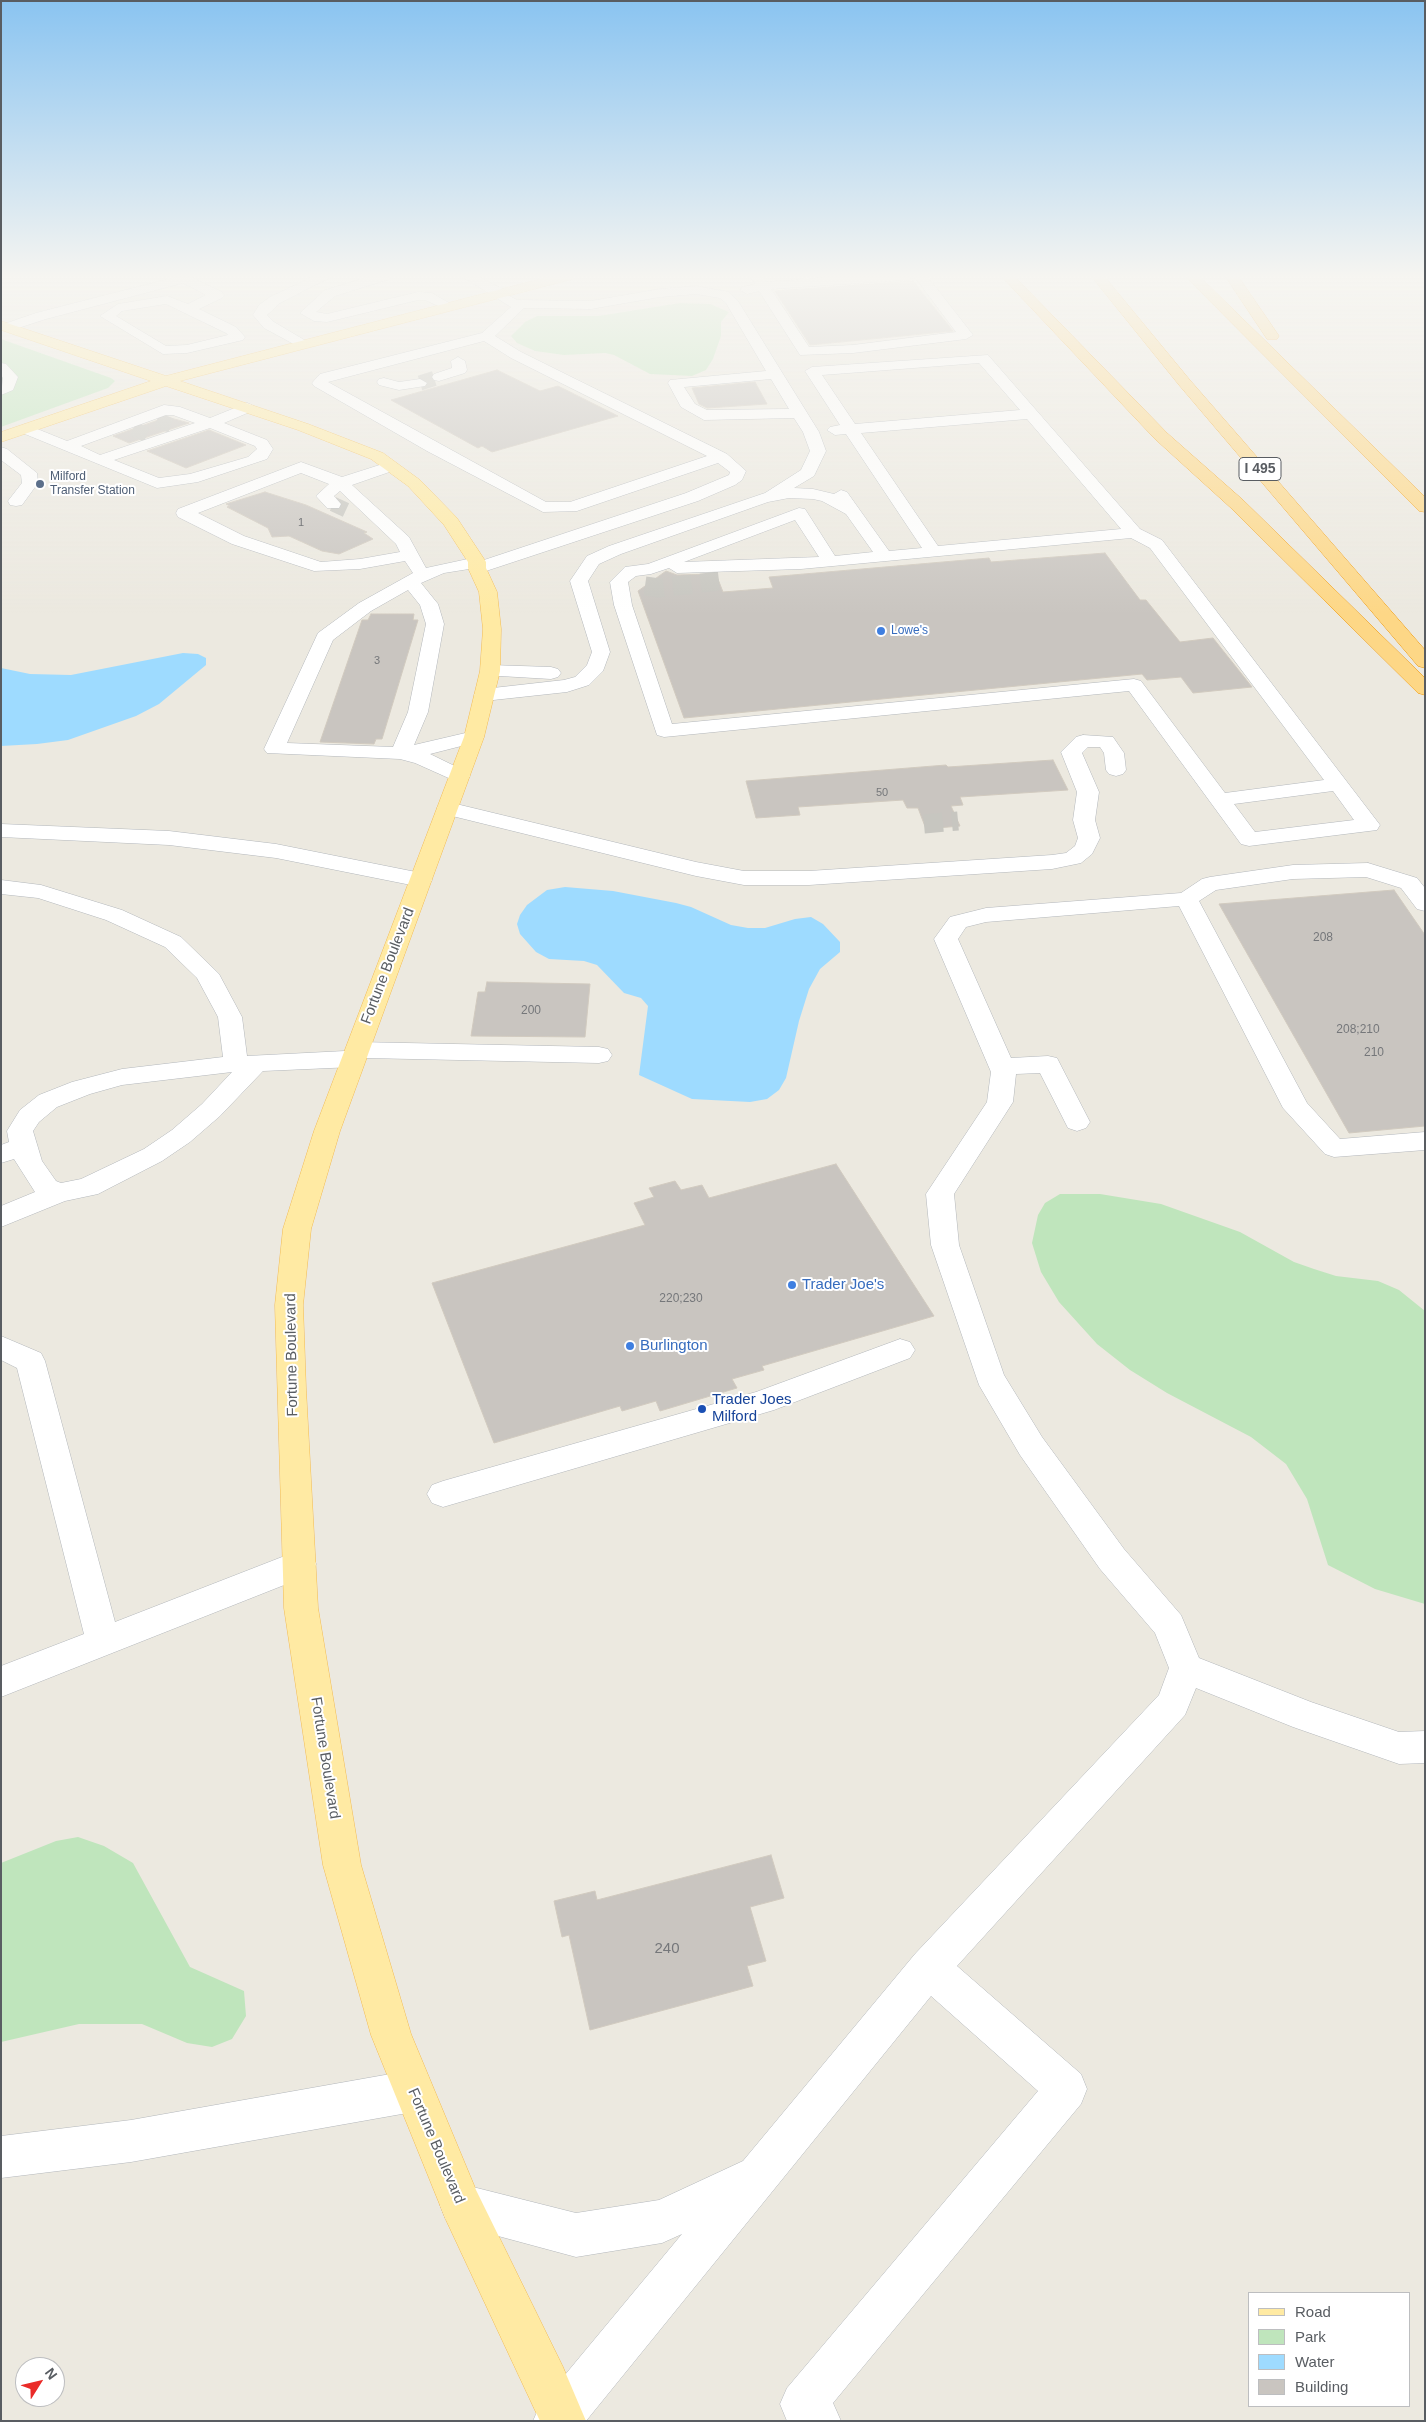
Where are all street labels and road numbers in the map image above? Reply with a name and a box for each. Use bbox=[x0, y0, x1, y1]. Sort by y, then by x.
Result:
road number: I 495 bbox=[1239, 458, 1281, 480]
street label: Fortune Boulevard bbox=[357, 905, 419, 1027]
street label: Fortune Boulevard bbox=[282, 1293, 302, 1417]
street label: Fortune Boulevard bbox=[306, 1696, 344, 1820]
street label: Fortune Boulevard bbox=[404, 2086, 468, 2206]

